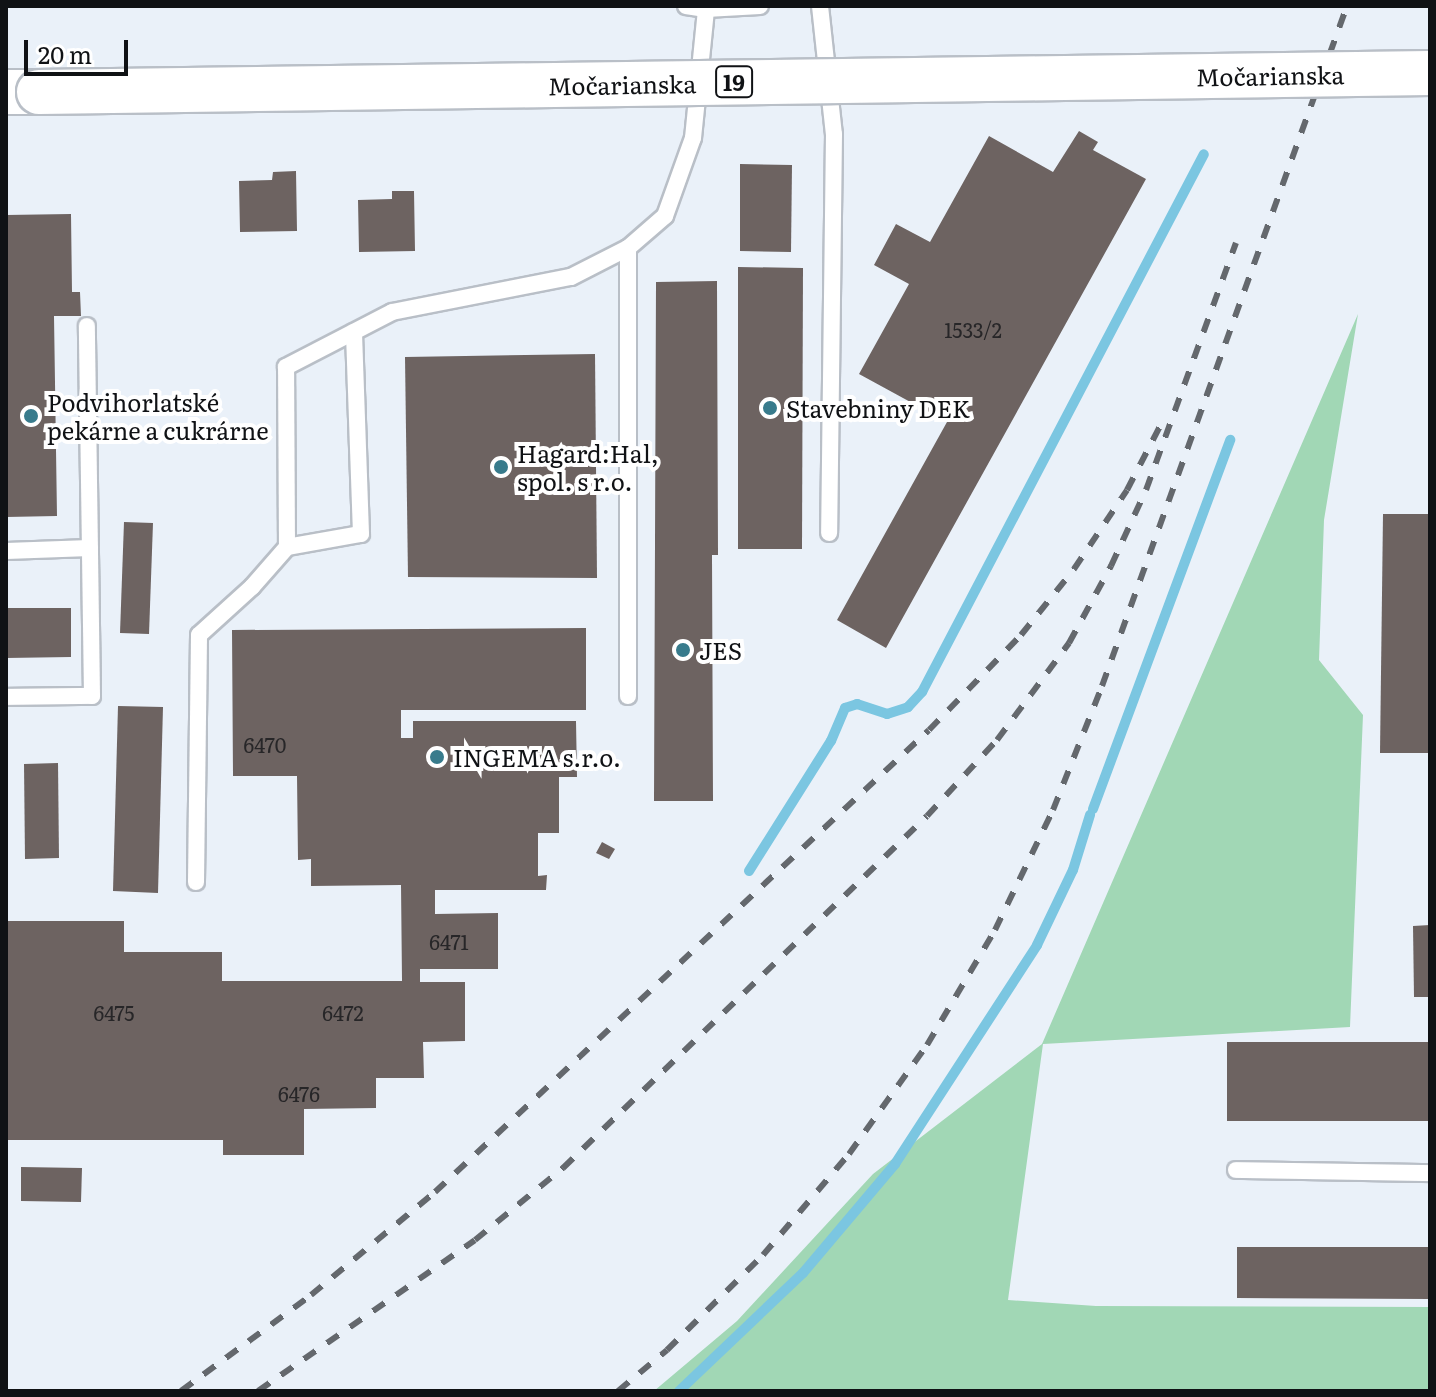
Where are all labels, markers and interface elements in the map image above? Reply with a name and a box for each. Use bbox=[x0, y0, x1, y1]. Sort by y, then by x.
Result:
scale bar bbox=[28, 24, 132, 74]
text: 20 m bbox=[38, 36, 92, 71]
street label: Močarianska bbox=[1196, 59, 1344, 91]
road number: 19 bbox=[714, 64, 754, 100]
street label: Močarianska bbox=[548, 68, 696, 100]
house number: 1533/2 bbox=[944, 317, 1002, 341]
place label: Podvihorlatské pekárne a cukrárne bbox=[47, 388, 269, 444]
place label: Stavebniny DEK bbox=[786, 394, 970, 422]
marker: Stavebniny DEK bbox=[761, 399, 779, 417]
marker: Podvihorlatské pekárne a cukrárne bbox=[22, 407, 40, 425]
place label: Hagard:Hal, spol. s r.o. bbox=[517, 439, 659, 495]
marker: Hagard:Hal, spol. s r.o. bbox=[492, 458, 510, 476]
place label: JES bbox=[699, 636, 742, 664]
marker: JES bbox=[674, 641, 692, 659]
house number: 6470 bbox=[244, 732, 286, 756]
place label: INGEMA s.r.o. bbox=[453, 743, 621, 771]
marker: INGEMA s.r.o. bbox=[428, 748, 446, 766]
house number: 6471 bbox=[429, 929, 469, 953]
house number: 6475 bbox=[94, 1000, 134, 1024]
house number: 6472 bbox=[322, 1000, 364, 1024]
house number: 6476 bbox=[278, 1081, 320, 1105]

